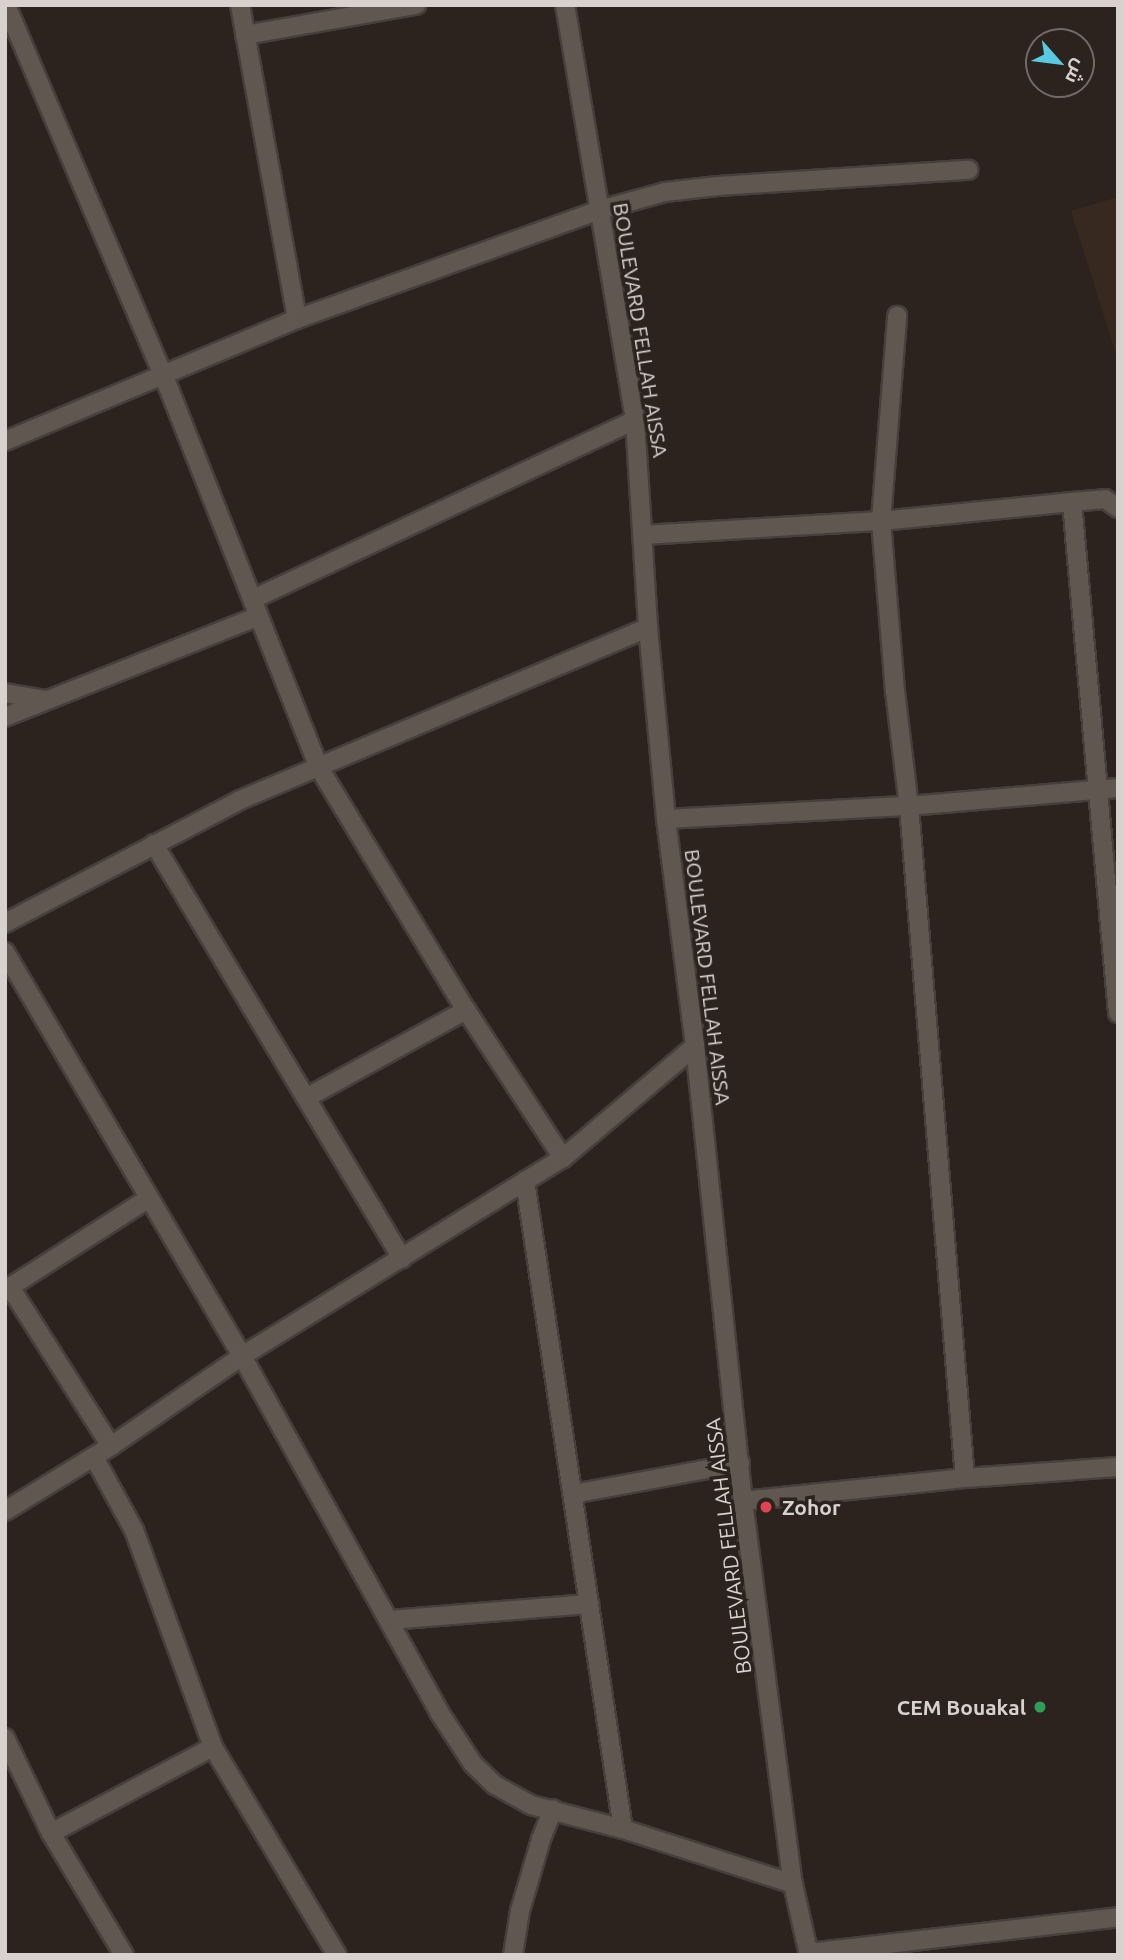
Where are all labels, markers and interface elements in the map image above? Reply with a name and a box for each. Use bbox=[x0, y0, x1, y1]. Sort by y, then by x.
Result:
north arrow bbox=[1025, 28, 1095, 98]
text: ش bbox=[1061, 56, 1092, 88]
street label: BOULEVARD FELLAH AISSA bbox=[608, 201, 674, 459]
street label: BOULEVARD FELLAH AISSA bbox=[680, 848, 736, 1106]
street label: BOULEVARD FELLAH AISSA bbox=[700, 1417, 756, 1675]
place label: Zohor bbox=[782, 1494, 841, 1520]
marker: Zohor bbox=[756, 1497, 776, 1517]
place label: CEM Bouakal bbox=[897, 1694, 1026, 1720]
marker: CEM Bouakal bbox=[1032, 1699, 1048, 1715]

